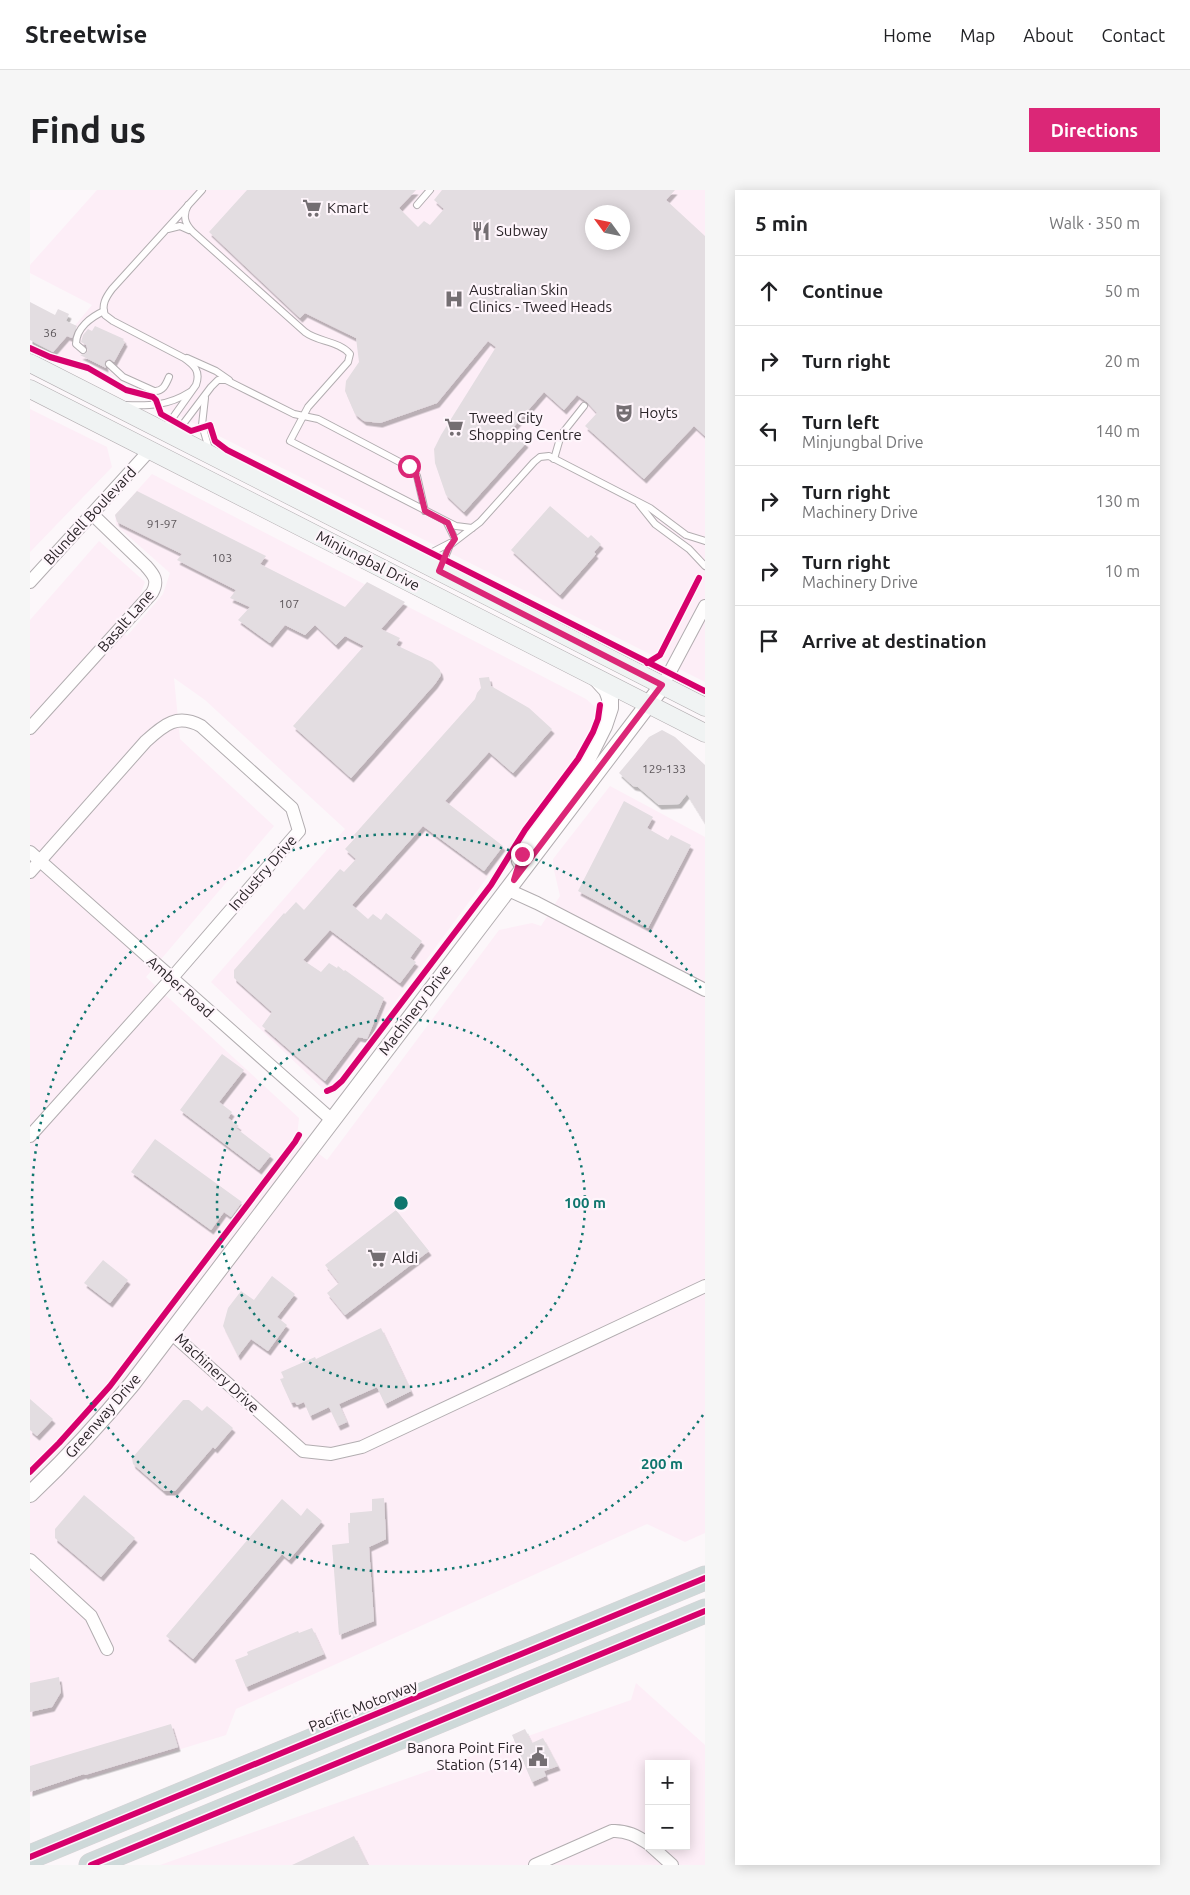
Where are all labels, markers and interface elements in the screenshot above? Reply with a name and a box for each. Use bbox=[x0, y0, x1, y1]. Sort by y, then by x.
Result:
text: Streetwise bbox=[25, 21, 147, 48]
text: Home bbox=[883, 25, 932, 45]
text: Map bbox=[960, 25, 995, 45]
text: About bbox=[1023, 25, 1073, 45]
text: Contact bbox=[1101, 25, 1165, 45]
button: Directions bbox=[1029, 108, 1160, 152]
text: Find us bbox=[30, 110, 146, 150]
supermarket icon: Kmart bbox=[301, 197, 323, 219]
place label: Kmart bbox=[327, 199, 368, 216]
north arrow bbox=[585, 205, 630, 250]
text: 5 min bbox=[755, 211, 808, 235]
text: Walk · 350 m bbox=[1049, 214, 1140, 232]
restaurant icon: Subway bbox=[470, 220, 492, 242]
place label: Subway bbox=[496, 222, 548, 239]
icon: ahead bbox=[755, 277, 783, 305]
text: Continue bbox=[802, 280, 883, 302]
place label: Australian Skin Clinics - Tweed Heads bbox=[469, 281, 612, 315]
text: 50 m bbox=[1104, 282, 1140, 300]
hospital icon: Australian Skin Clinics - Tweed Heads bbox=[443, 288, 465, 310]
house number: 36 bbox=[43, 326, 57, 339]
icon: right bbox=[755, 347, 783, 375]
text: Turn right bbox=[802, 350, 890, 372]
text: 20 m bbox=[1104, 352, 1140, 370]
theatre icon: Hoyts bbox=[613, 402, 635, 424]
place label: Hoyts bbox=[639, 404, 678, 421]
place label: Tweed City Shopping Centre bbox=[469, 409, 582, 443]
text: Turn left bbox=[802, 411, 880, 433]
supermarket icon: Tweed City Shopping Centre bbox=[443, 416, 465, 438]
icon: left bbox=[755, 417, 783, 445]
text: 140 m bbox=[1095, 422, 1140, 440]
text: Minjungbal Drive bbox=[802, 433, 924, 451]
route start bbox=[398, 455, 421, 478]
street label: Blundell Boulevard bbox=[40, 463, 139, 568]
text: Turn right bbox=[802, 481, 890, 503]
icon: right bbox=[755, 487, 783, 515]
text: 130 m bbox=[1095, 492, 1140, 510]
text: Machinery Drive bbox=[802, 503, 918, 521]
house number: 91-97 bbox=[147, 517, 177, 530]
street label: Minjungbal Drive bbox=[314, 527, 423, 594]
house number: 103 bbox=[212, 551, 232, 564]
text: Turn right bbox=[802, 551, 890, 573]
icon: right bbox=[755, 557, 783, 585]
text: 10 m bbox=[1104, 562, 1140, 580]
text: Machinery Drive bbox=[802, 573, 918, 591]
street label: Basalt Lane bbox=[94, 586, 157, 655]
house number: 107 bbox=[279, 597, 299, 610]
icon: arrive bbox=[755, 627, 783, 655]
text: Arrive at destination bbox=[802, 630, 987, 652]
house number: 129-133 bbox=[642, 762, 686, 775]
street label: Industry Drive bbox=[225, 832, 300, 914]
route end bbox=[511, 843, 534, 866]
street label: Amber Road bbox=[144, 952, 217, 1021]
street label: Machinery Drive bbox=[375, 961, 454, 1058]
centre of rings bbox=[392, 1194, 410, 1212]
text: 100 m bbox=[564, 1194, 606, 1211]
supermarket icon: Aldi bbox=[366, 1247, 388, 1269]
place label: Aldi bbox=[392, 1249, 418, 1266]
street label: Machinery Drive bbox=[172, 1329, 263, 1416]
street label: Greenway Drive bbox=[61, 1370, 144, 1461]
text: 200 m bbox=[641, 1455, 683, 1472]
street label: Pacific Motorway bbox=[306, 1676, 420, 1735]
place label: Banora Point Fire Station (514) bbox=[407, 1739, 523, 1773]
public building icon: Banora Point Fire Station (514) bbox=[527, 1746, 549, 1768]
map controls bbox=[645, 1760, 690, 1850]
button: + bbox=[645, 1760, 690, 1805]
button: − bbox=[645, 1805, 690, 1850]

